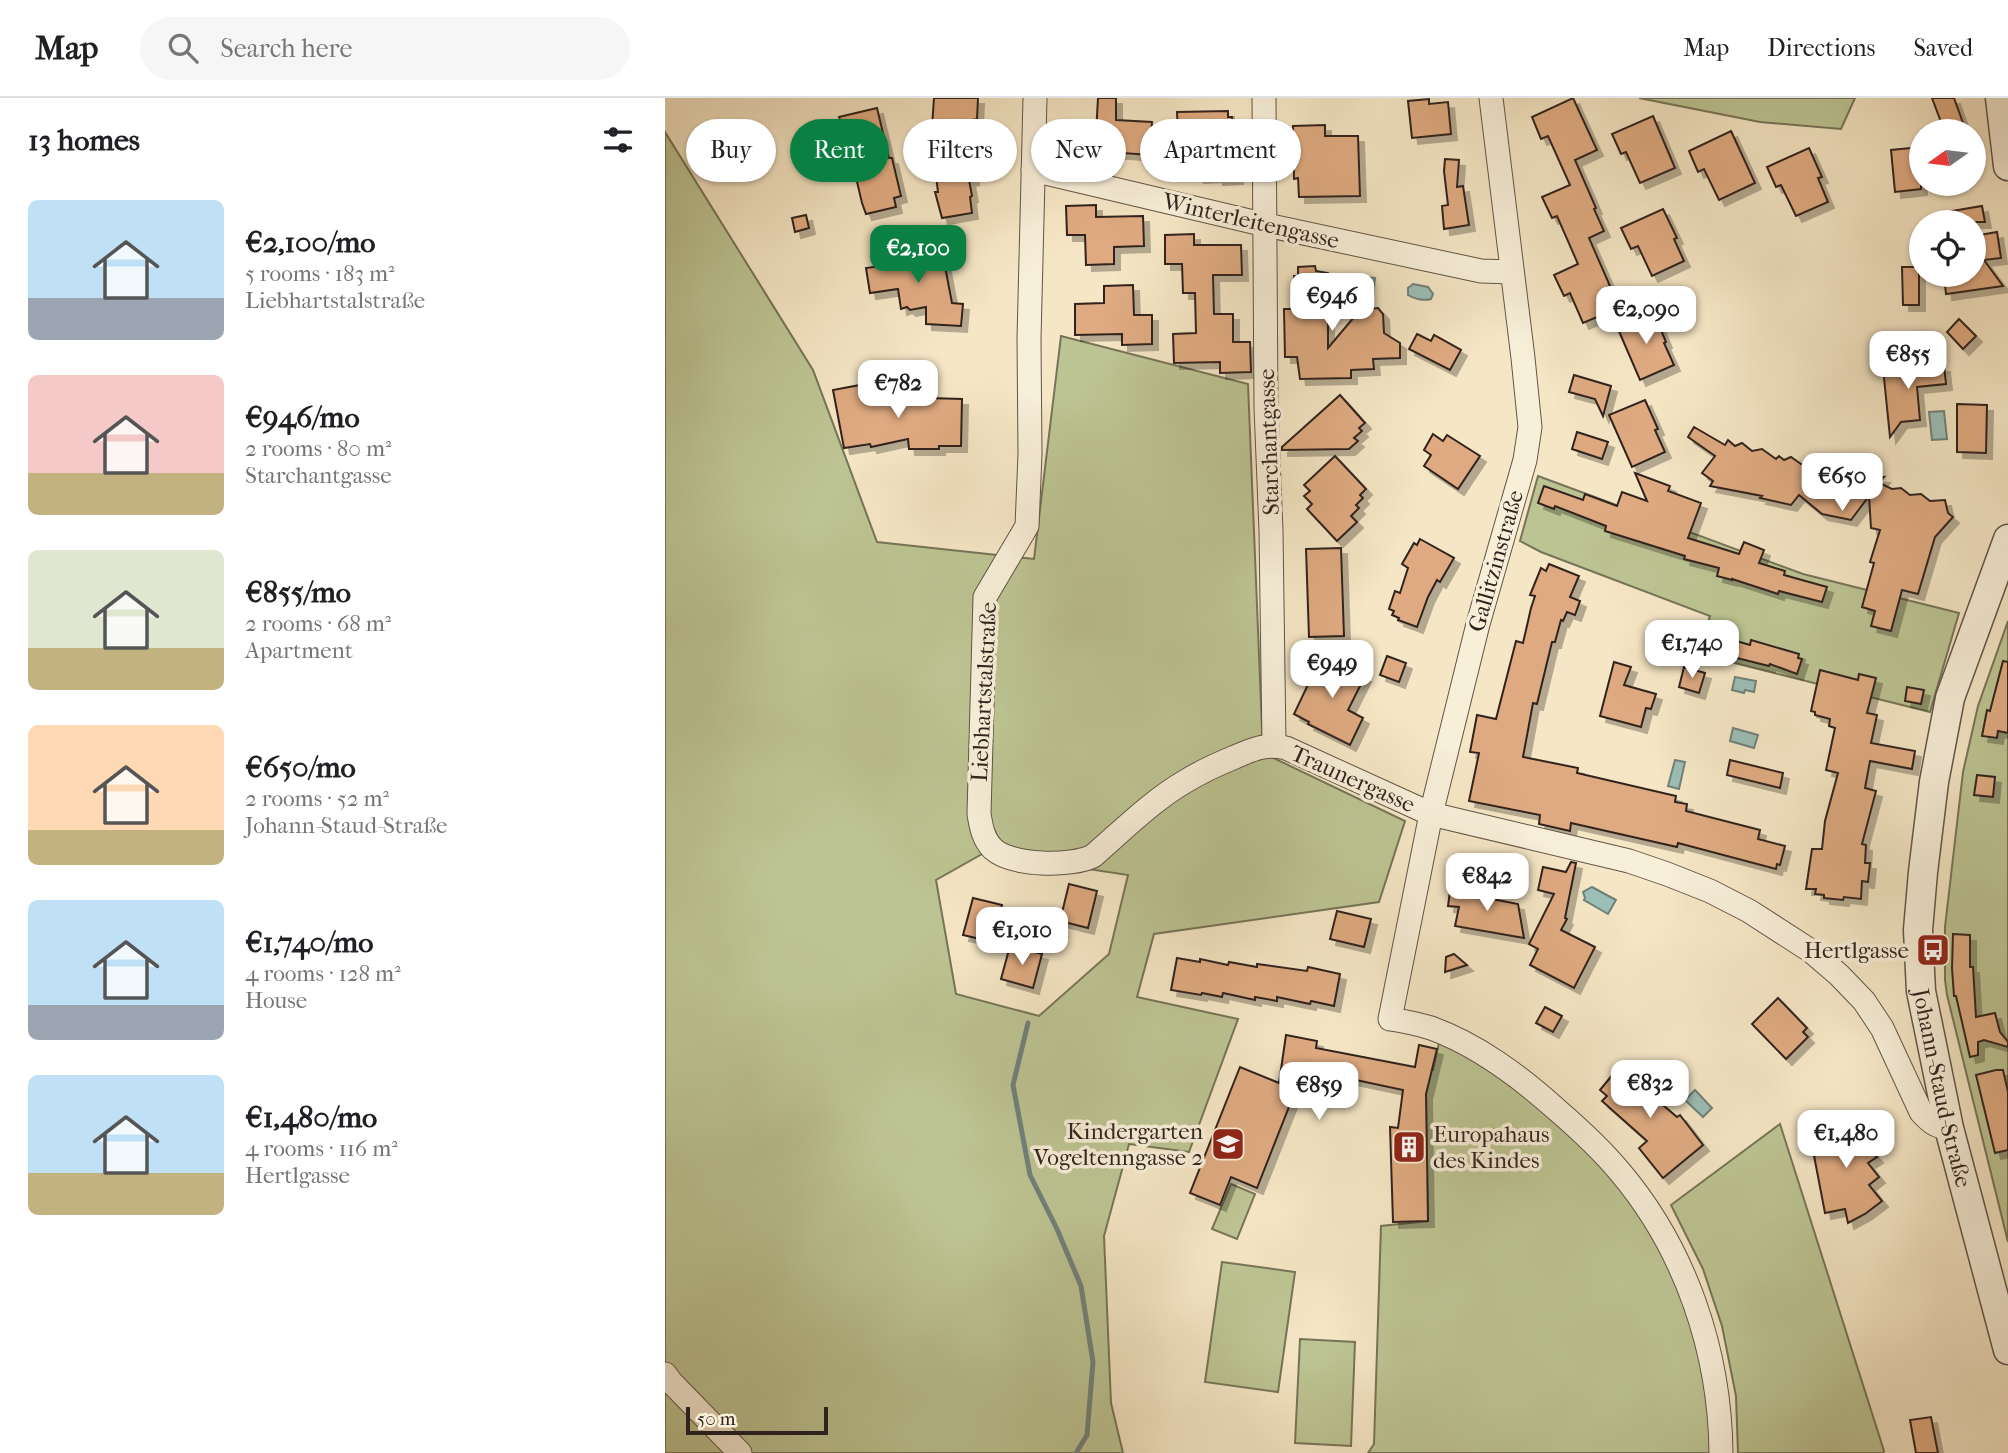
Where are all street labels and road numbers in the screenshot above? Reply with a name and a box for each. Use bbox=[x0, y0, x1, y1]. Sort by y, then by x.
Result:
street label: Winterleitengasse bbox=[1159, 187, 1342, 254]
street label: Starchantgasse bbox=[1253, 368, 1285, 516]
street label: Gallitzinstraße bbox=[1463, 487, 1529, 635]
street label: Liebhartstalstraße bbox=[966, 601, 1002, 783]
street label: Traunergasse bbox=[1287, 740, 1419, 818]
street label: Johann-Staud-Straße bbox=[1907, 984, 1978, 1190]

